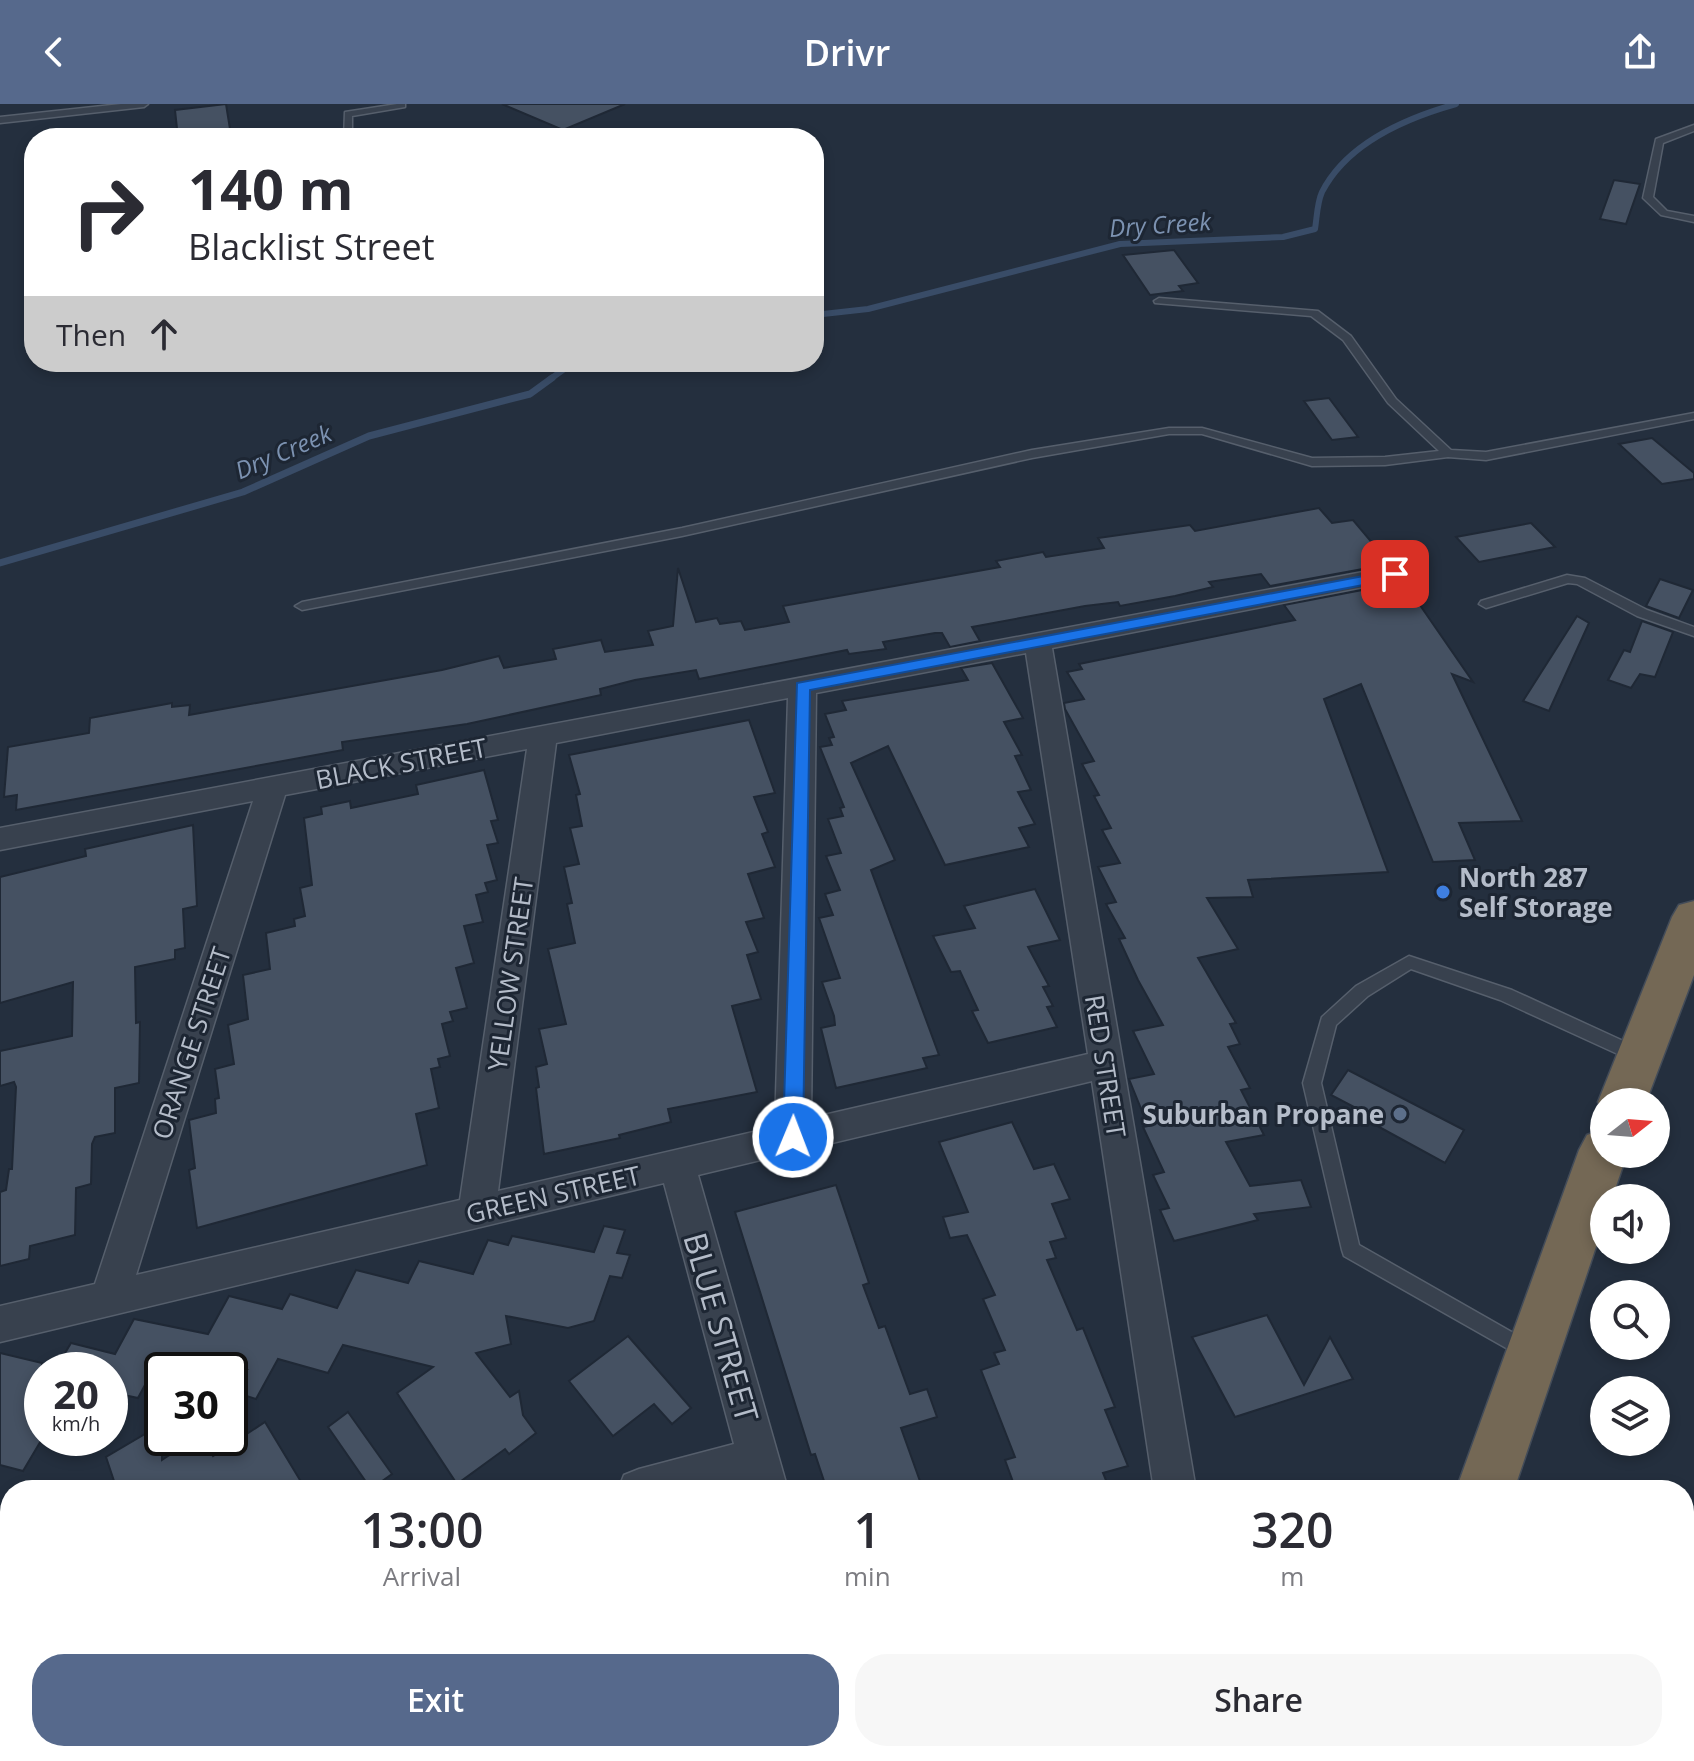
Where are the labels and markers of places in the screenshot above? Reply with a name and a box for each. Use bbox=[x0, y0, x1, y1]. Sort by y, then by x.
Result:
pin bbox=[1361, 540, 1429, 608]
place label: North 287 Self Storage bbox=[1459, 859, 1613, 925]
marker: North 287 Self Storage bbox=[1434, 883, 1452, 901]
place label: Suburban Propane bbox=[1142, 1096, 1384, 1132]
marker: Suburban Propane bbox=[1391, 1105, 1409, 1123]

